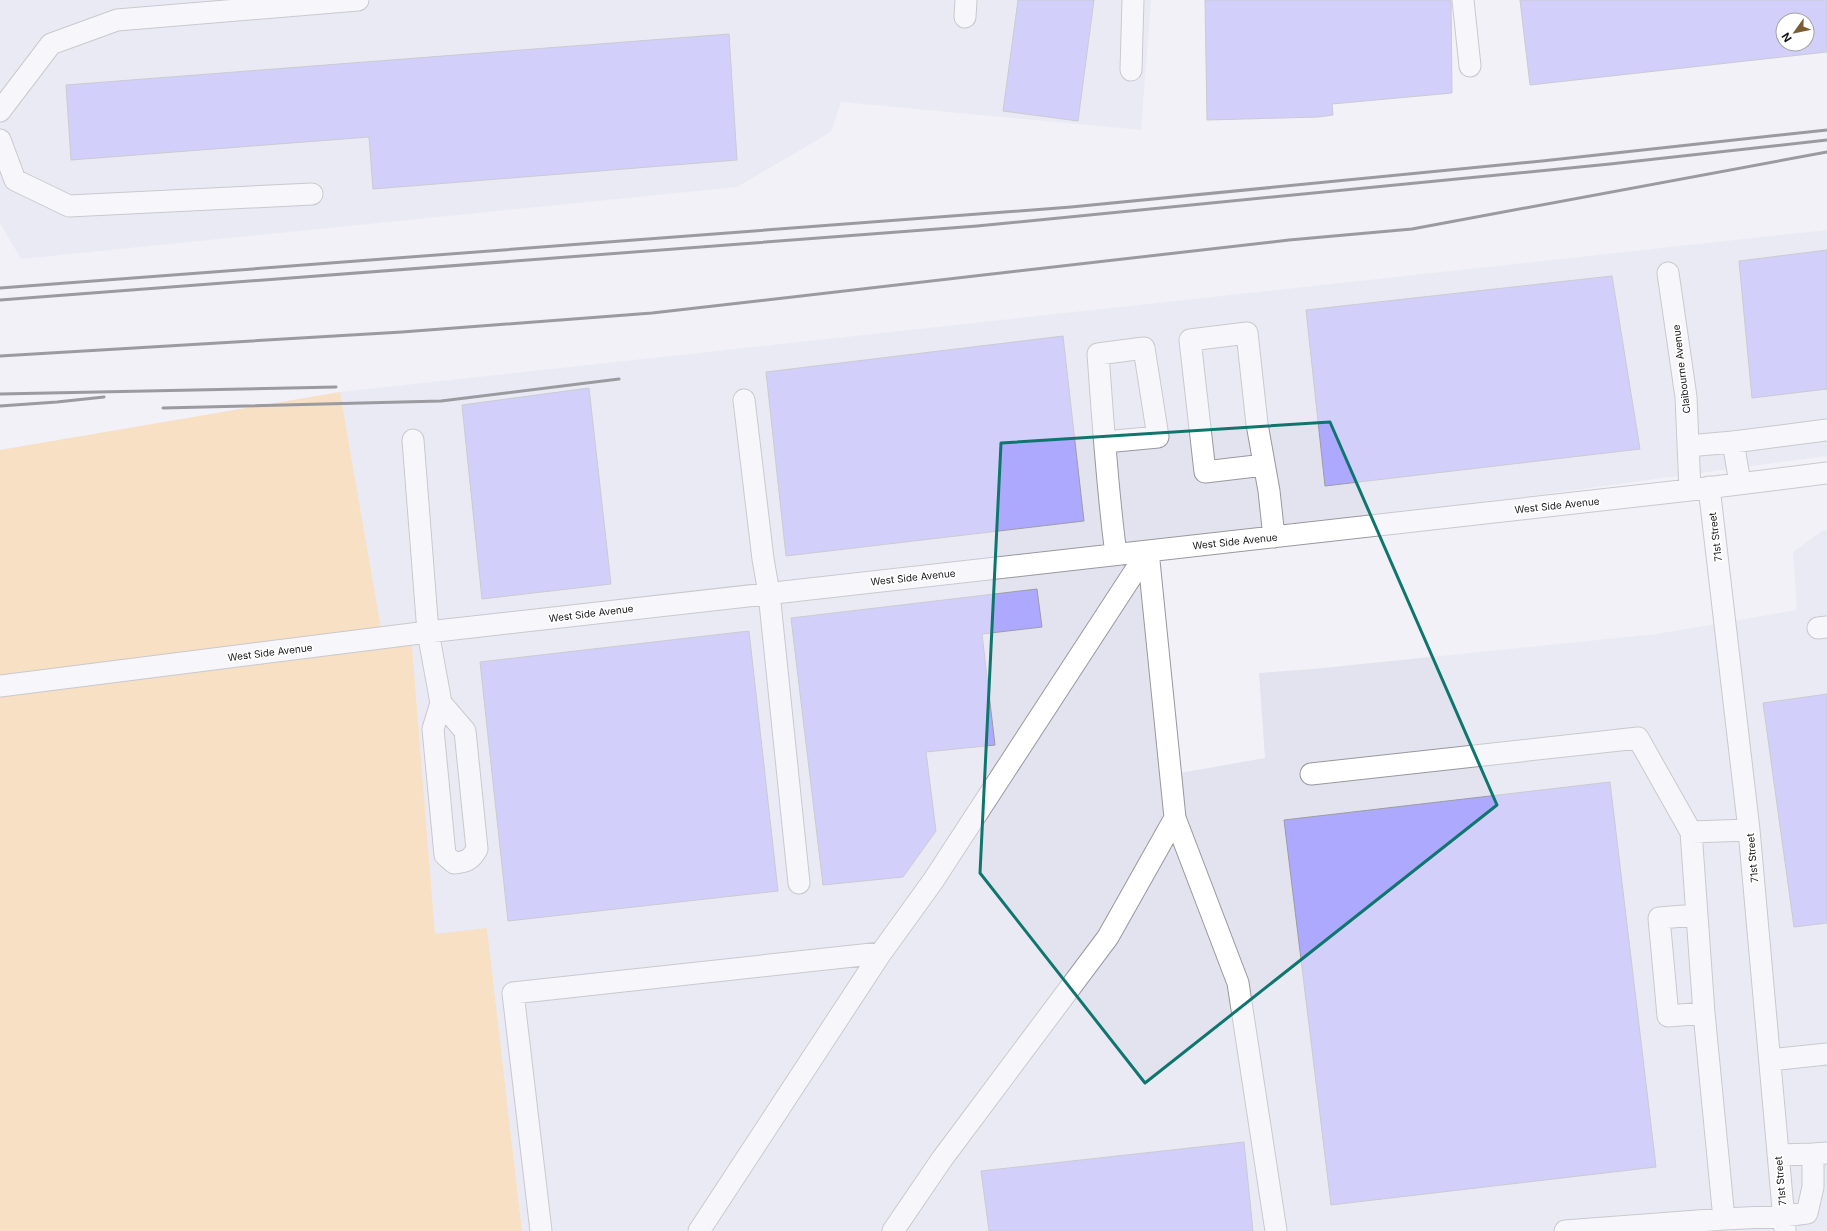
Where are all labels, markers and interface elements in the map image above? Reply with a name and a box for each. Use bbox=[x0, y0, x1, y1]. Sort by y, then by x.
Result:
north arrow bbox=[1775, 12, 1815, 52]
text: N bbox=[1778, 30, 1795, 45]
street label: Claibourne Avenue bbox=[1670, 324, 1692, 414]
street label: West Side Avenue bbox=[1514, 495, 1600, 515]
street label: 71st Street bbox=[1706, 511, 1724, 562]
street label: West Side Avenue bbox=[1192, 531, 1278, 551]
street label: West Side Avenue bbox=[870, 567, 956, 587]
street label: West Side Avenue bbox=[548, 602, 634, 624]
street label: West Side Avenue bbox=[227, 641, 313, 663]
street label: 71st Street bbox=[1744, 832, 1760, 883]
street label: 71st Street bbox=[1772, 1155, 1788, 1206]

